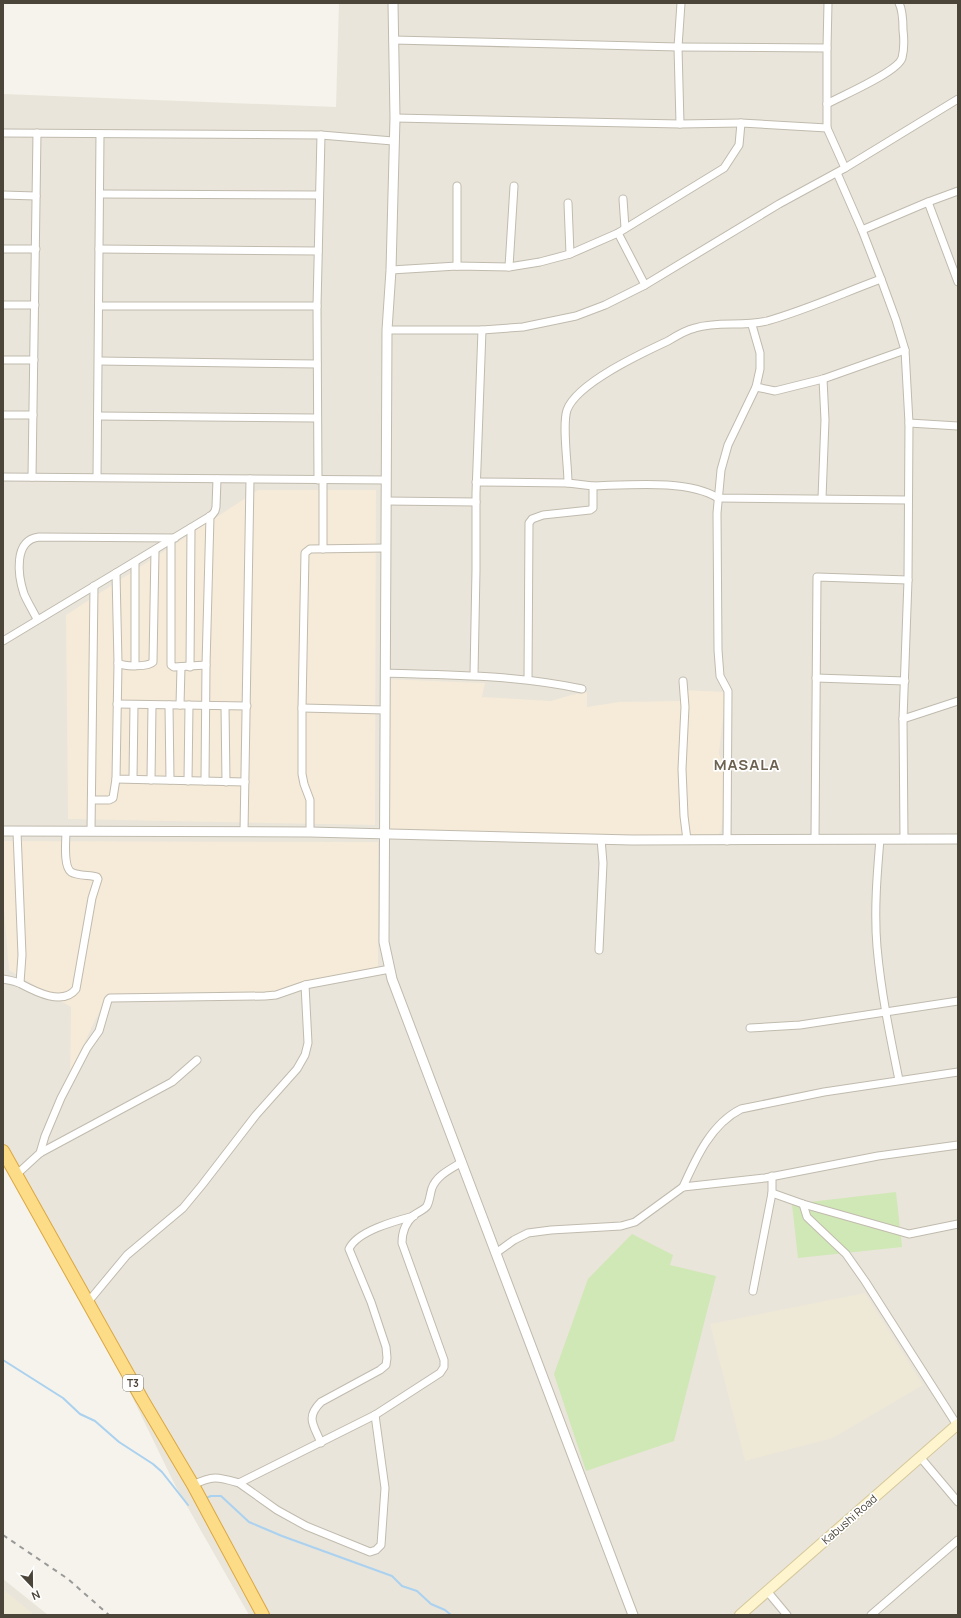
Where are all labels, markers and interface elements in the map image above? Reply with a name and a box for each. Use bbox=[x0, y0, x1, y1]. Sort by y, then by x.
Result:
district label: MASALA bbox=[714, 754, 780, 775]
road number: T3 bbox=[123, 1375, 143, 1391]
street label: Kabushi Road bbox=[818, 1491, 880, 1547]
north arrow bbox=[12, 1566, 52, 1606]
text: N bbox=[29, 1587, 42, 1604]

